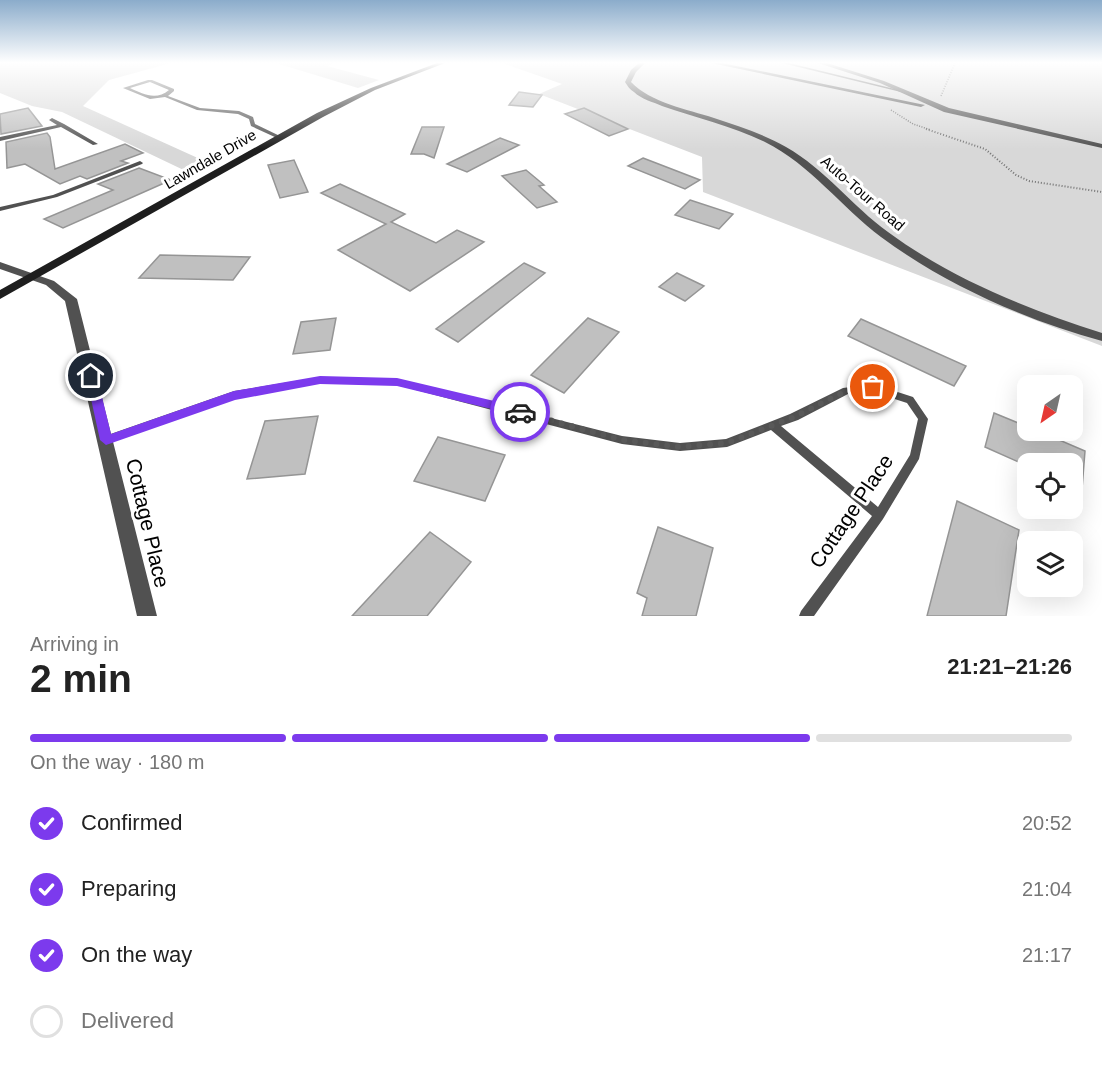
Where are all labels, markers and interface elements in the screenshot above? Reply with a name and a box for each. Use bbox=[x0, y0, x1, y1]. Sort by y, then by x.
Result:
street label: Lawndale Drive bbox=[161, 126, 259, 192]
street label: Auto-Tour Road bbox=[818, 152, 908, 234]
pin bbox=[65, 350, 116, 401]
icon: home bbox=[74, 359, 107, 392]
pin bbox=[847, 361, 898, 412]
icon: bag bbox=[856, 370, 889, 403]
north arrow bbox=[1017, 375, 1083, 441]
map controls bbox=[1017, 375, 1083, 597]
courier bbox=[490, 382, 550, 442]
icon: car bbox=[504, 396, 537, 429]
street label: Cottage Place bbox=[805, 450, 897, 572]
button: locate bbox=[1017, 453, 1083, 519]
street label: Cottage Place bbox=[122, 456, 174, 590]
button: layers bbox=[1017, 531, 1083, 597]
text: Arriving in bbox=[30, 633, 119, 655]
text: 21:21–21:26 bbox=[947, 654, 1072, 679]
text: 2 min bbox=[30, 657, 132, 700]
text: On the way · 180 m bbox=[30, 751, 205, 773]
icon: check bbox=[30, 807, 63, 840]
text: Confirmed bbox=[81, 810, 182, 835]
text: 20:52 bbox=[1022, 812, 1072, 834]
icon: check bbox=[30, 873, 63, 906]
text: Preparing bbox=[81, 876, 176, 901]
text: 21:04 bbox=[1022, 878, 1072, 900]
icon: check bbox=[30, 939, 63, 972]
text: On the way bbox=[81, 942, 192, 967]
text: 21:17 bbox=[1022, 944, 1072, 966]
text: Delivered bbox=[81, 1008, 174, 1033]

